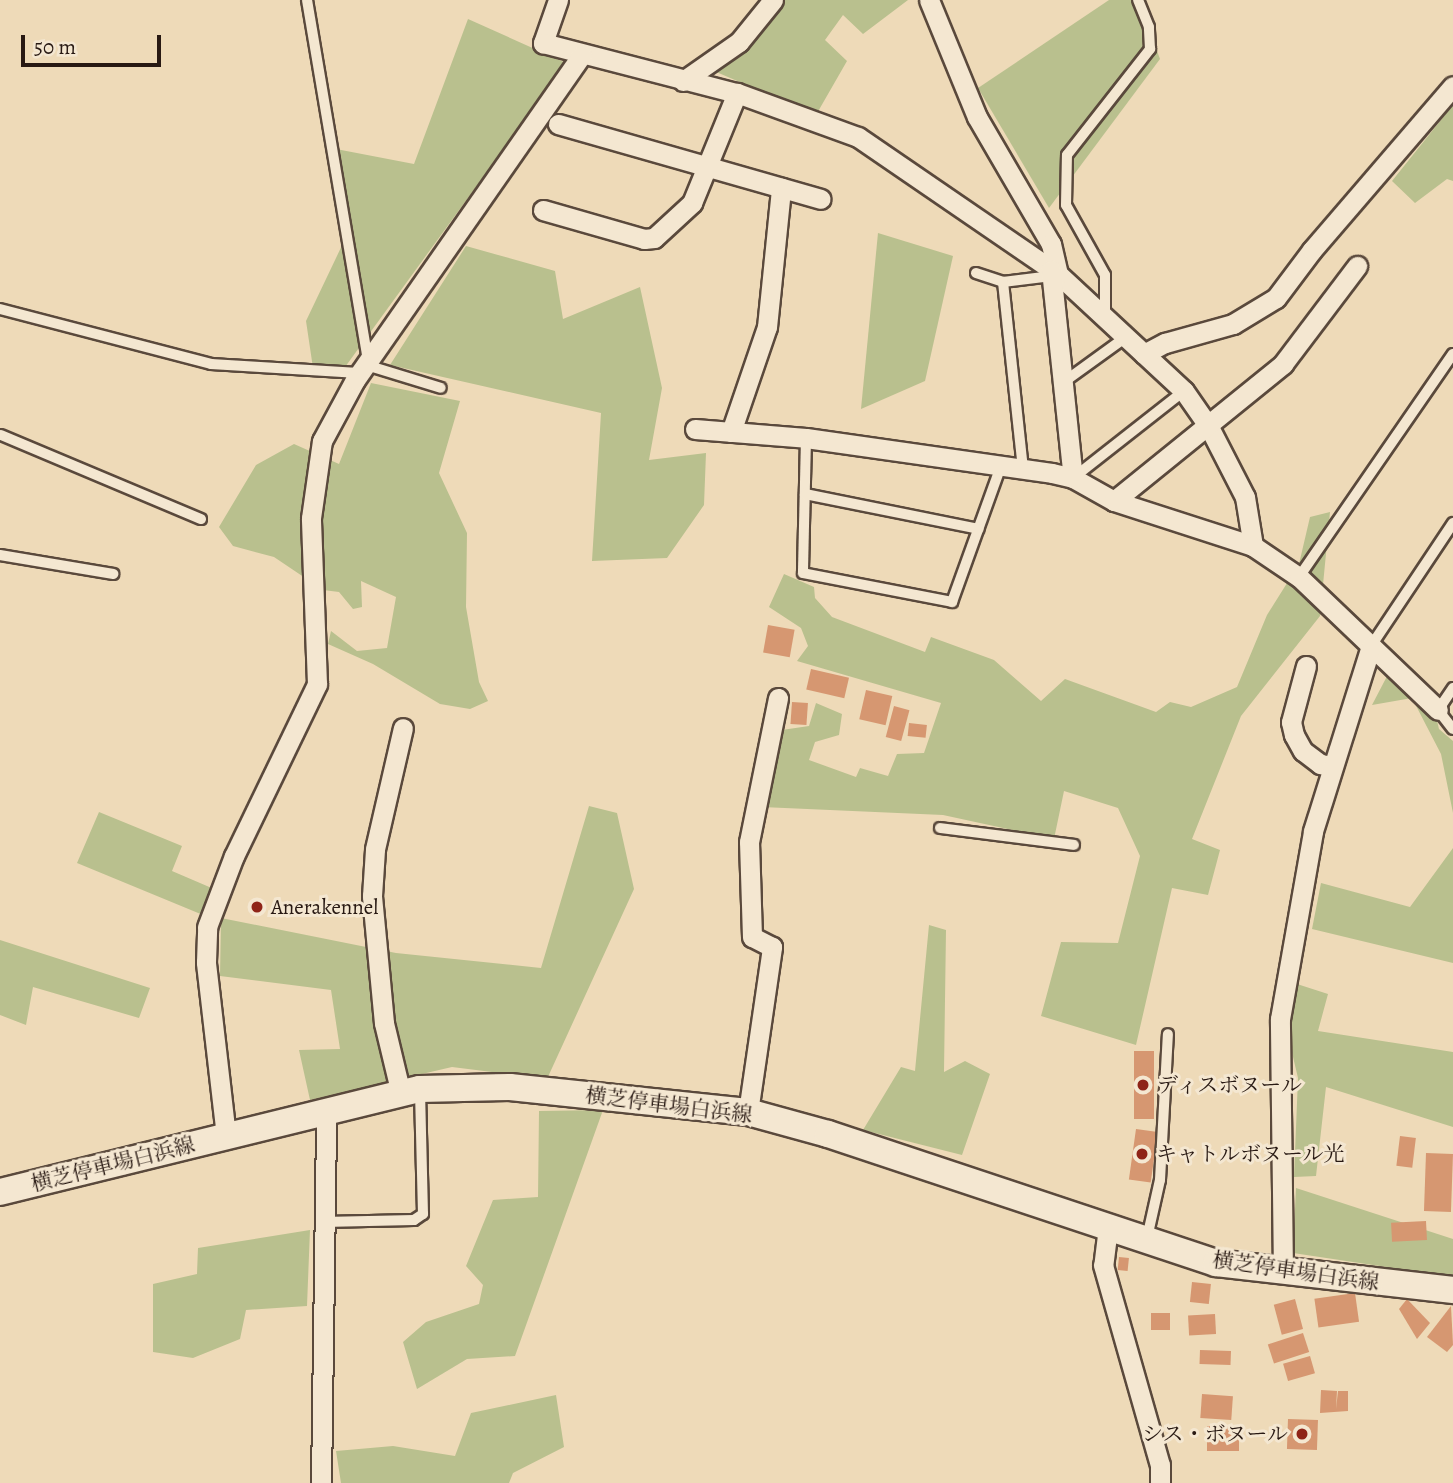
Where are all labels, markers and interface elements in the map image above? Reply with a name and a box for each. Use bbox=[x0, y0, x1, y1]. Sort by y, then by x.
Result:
scale bar bbox=[24, 21, 164, 65]
text: 50 m bbox=[34, 33, 76, 61]
place label: Anerakennel bbox=[271, 894, 378, 920]
marker: Anerakennel bbox=[249, 899, 265, 915]
place label: ディスボヌール bbox=[1157, 1072, 1304, 1098]
marker: ディスボヌール bbox=[1135, 1077, 1151, 1093]
street label: 横芝停車場白浜線 bbox=[584, 1082, 754, 1128]
street label: 横芝停車場白浜線 bbox=[28, 1131, 198, 1197]
place label: キャトルボヌール光 bbox=[1156, 1141, 1345, 1167]
marker: キャトルボヌール光 bbox=[1134, 1146, 1150, 1162]
street label: 横芝停車場白浜線 bbox=[1211, 1247, 1381, 1295]
place label: シス・ボヌール bbox=[1141, 1421, 1288, 1447]
marker: シス・ボヌール bbox=[1294, 1426, 1310, 1442]

